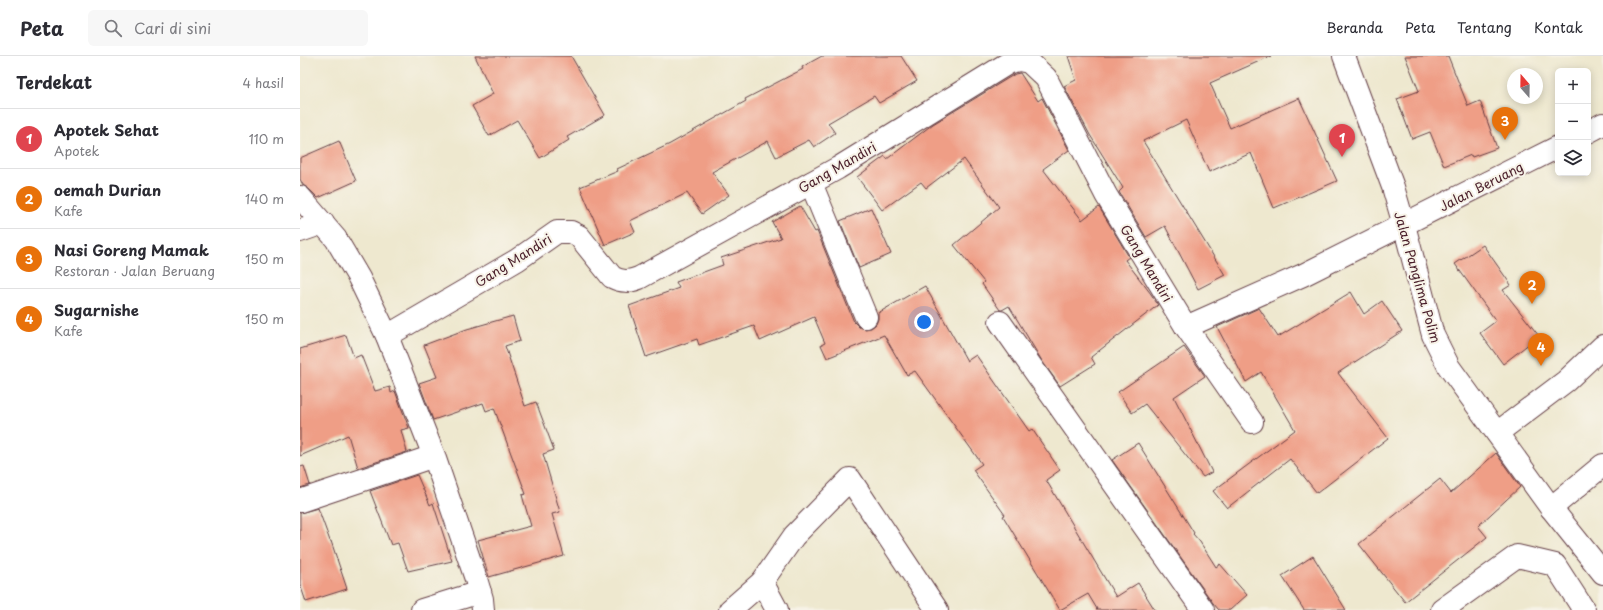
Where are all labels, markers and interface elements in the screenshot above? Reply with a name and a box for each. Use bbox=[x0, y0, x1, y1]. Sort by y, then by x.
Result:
search box bbox=[88, 10, 368, 46]
text: Peta bbox=[20, 14, 64, 42]
text: Cari di sini bbox=[134, 16, 211, 39]
icon: search bbox=[102, 17, 124, 39]
text: Beranda bbox=[1326, 17, 1383, 38]
text: Peta bbox=[1405, 17, 1435, 38]
text: Tentang bbox=[1457, 17, 1512, 38]
text: Kontak bbox=[1534, 17, 1583, 38]
north arrow bbox=[1507, 68, 1543, 104]
map controls bbox=[1555, 68, 1591, 176]
button: + bbox=[1555, 68, 1591, 104]
text: Terdekat bbox=[16, 69, 92, 95]
text: 4 hasil bbox=[242, 73, 284, 92]
button: − bbox=[1555, 104, 1591, 140]
pin: 3 bbox=[1492, 107, 1518, 140]
text: Apotek Sehat bbox=[54, 118, 159, 141]
pin: 1 bbox=[1329, 124, 1355, 157]
text: 1 bbox=[26, 129, 32, 148]
text: 110 m bbox=[249, 129, 284, 148]
street label: Gang Mandiri bbox=[794, 137, 880, 197]
button: layers bbox=[1555, 140, 1591, 176]
text: Apotek bbox=[54, 141, 100, 160]
street label: Jalan Beruang bbox=[1436, 157, 1526, 215]
text: oemah Durian bbox=[54, 178, 161, 201]
text: 2 bbox=[24, 189, 34, 208]
text: 140 m bbox=[245, 189, 284, 208]
text: Kafe bbox=[54, 201, 83, 220]
street label: Jalan Panglima Polim bbox=[1390, 209, 1446, 345]
street label: Gang Mandiri bbox=[1116, 221, 1178, 305]
street label: Gang Mandiri bbox=[471, 229, 555, 291]
text: Nasi Goreng Mamak bbox=[54, 238, 209, 261]
text: 3 bbox=[25, 249, 33, 268]
text: 150 m bbox=[245, 249, 284, 268]
text: Restoran · Jalan Beruang bbox=[54, 261, 215, 280]
pin: 2 bbox=[1519, 271, 1545, 304]
text: Sugarnishe bbox=[54, 298, 139, 321]
text: 4 bbox=[25, 309, 33, 328]
text: 150 m bbox=[245, 309, 284, 328]
your location bbox=[914, 312, 934, 332]
text: Kafe bbox=[54, 321, 83, 340]
pin: 4 bbox=[1528, 333, 1554, 366]

